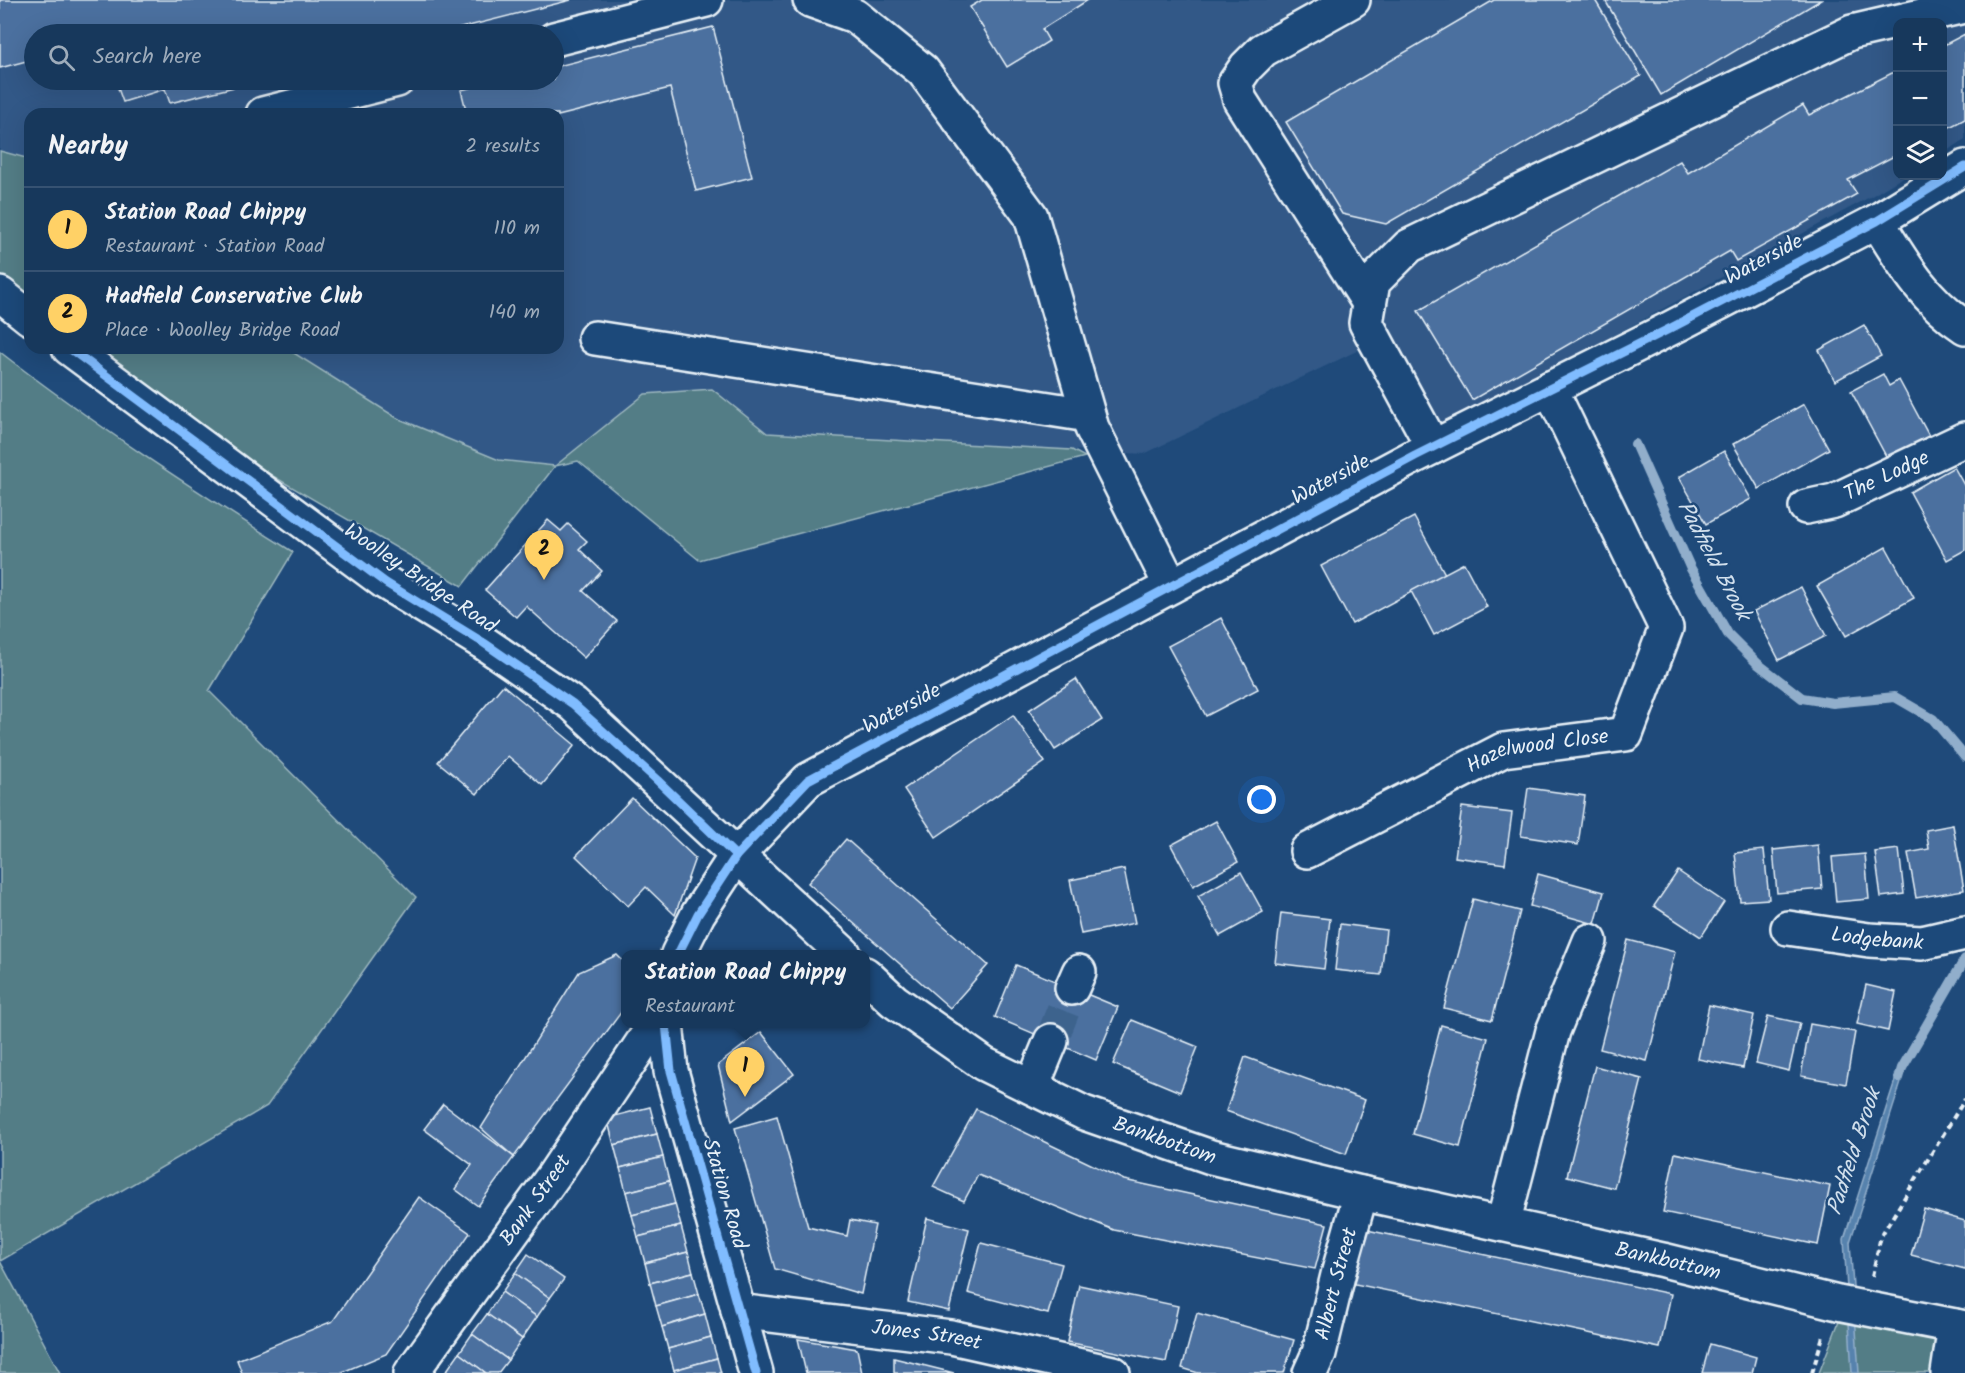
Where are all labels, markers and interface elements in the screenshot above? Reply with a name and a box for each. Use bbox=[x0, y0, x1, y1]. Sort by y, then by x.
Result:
map controls bbox=[1893, 18, 1947, 180]
button: + bbox=[1893, 18, 1947, 72]
search box bbox=[24, 24, 564, 90]
text: Search here bbox=[93, 40, 201, 75]
icon: search bbox=[45, 41, 78, 74]
button: − bbox=[1893, 72, 1947, 126]
text: Nearby bbox=[48, 126, 128, 168]
button: layers bbox=[1893, 126, 1947, 180]
text: 2 results bbox=[465, 131, 540, 163]
text: Station Road Chippy bbox=[105, 196, 306, 231]
text: 1 bbox=[64, 213, 71, 245]
text: 110 m bbox=[494, 213, 540, 245]
street label: Waterside bbox=[1719, 225, 1810, 294]
text: Restaurant · Station Road bbox=[105, 231, 324, 263]
text: Hadfield Conservative Club bbox=[105, 280, 363, 315]
text: 2 bbox=[62, 297, 73, 329]
text: 140 m bbox=[489, 297, 540, 329]
text: Place · Woolley Bridge Road bbox=[105, 315, 340, 347]
street label: The Lodge bbox=[1838, 441, 1936, 510]
street label: Waterside bbox=[1286, 445, 1377, 514]
water label: Padfield Brook bbox=[1667, 495, 1761, 631]
street label: Woolley Bridge Road bbox=[336, 515, 504, 643]
pin: 2 bbox=[524, 530, 564, 580]
street label: Waterside bbox=[857, 674, 948, 743]
street label: Hazelwood Close bbox=[1461, 720, 1611, 783]
your location bbox=[1247, 785, 1276, 814]
street label: Lodgebank bbox=[1829, 918, 1925, 960]
popup bbox=[621, 950, 870, 1028]
text: Station Road Chippy bbox=[645, 956, 846, 991]
text: Restaurant bbox=[645, 991, 735, 1023]
pin: 1 bbox=[726, 1048, 764, 1097]
water label: Padfield Brook bbox=[1818, 1081, 1893, 1220]
street label: Bankbottom bbox=[1108, 1108, 1221, 1174]
street label: Station Road bbox=[692, 1135, 756, 1254]
street label: Bank Street bbox=[491, 1147, 580, 1253]
street label: Albert Street bbox=[1306, 1223, 1367, 1344]
street label: Bankbottom bbox=[1612, 1233, 1724, 1290]
street label: Jones Street bbox=[870, 1311, 985, 1360]

